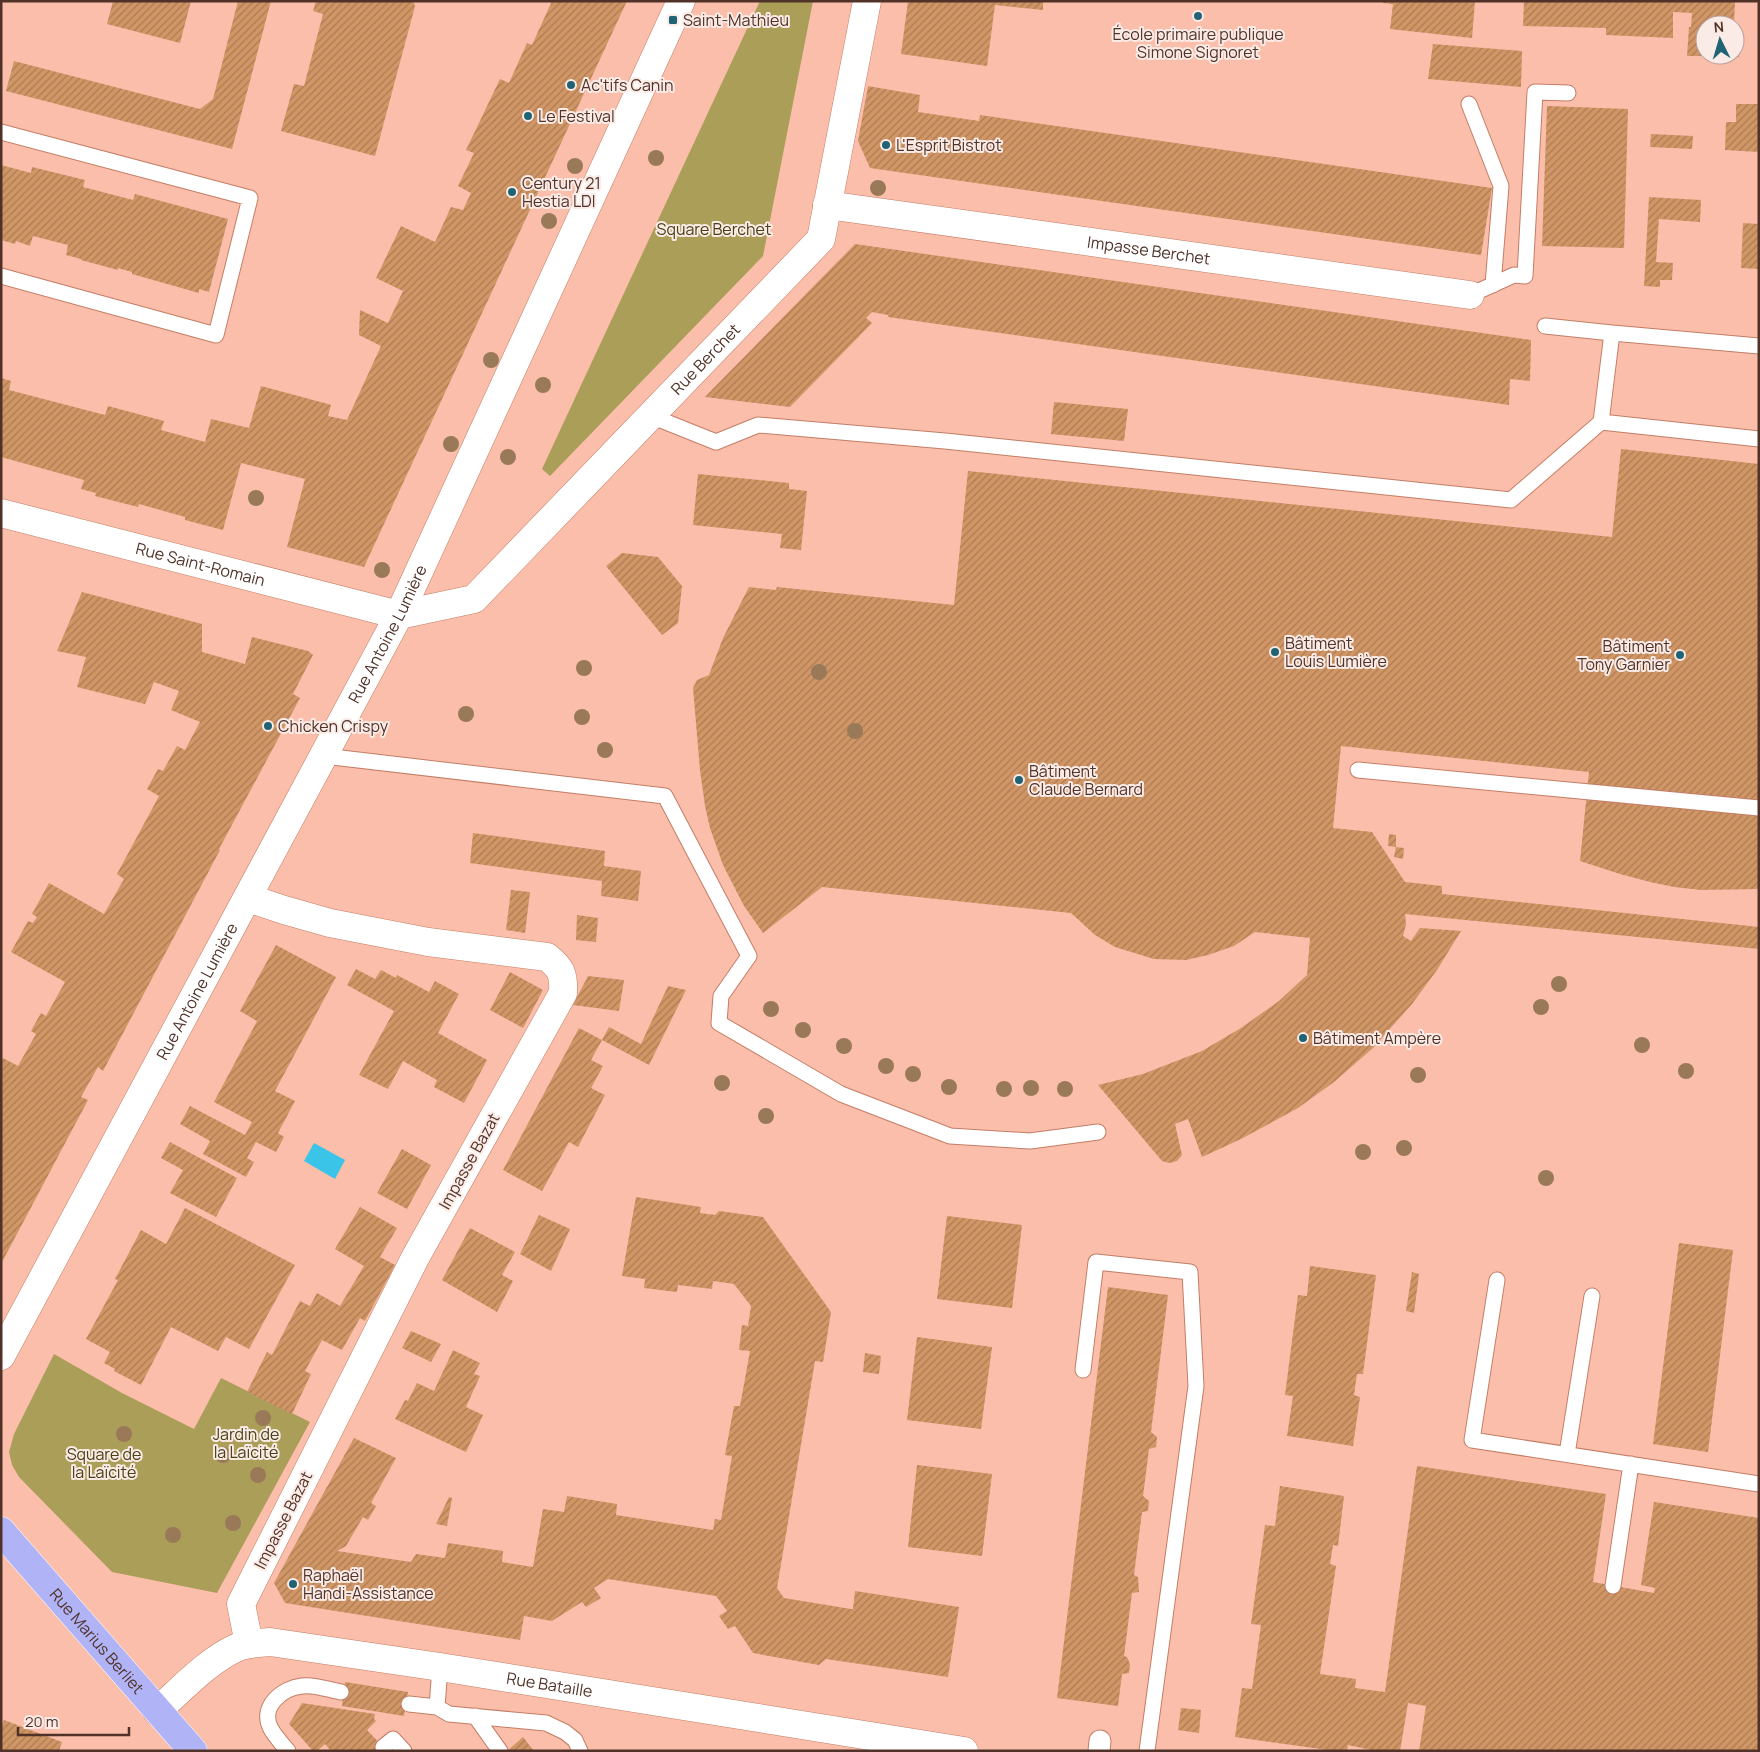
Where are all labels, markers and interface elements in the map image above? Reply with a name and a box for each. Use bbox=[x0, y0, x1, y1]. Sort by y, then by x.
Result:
place label: Saint-Mathieu bbox=[683, 9, 789, 31]
marker: École primaire publique Simone Signoret bbox=[1192, 10, 1204, 22]
marker: Saint-Mathieu bbox=[667, 14, 679, 26]
north arrow bbox=[1695, 15, 1745, 65]
text: N bbox=[1713, 17, 1725, 36]
place label: École primaire publique Simone Signoret bbox=[1112, 23, 1284, 63]
place label: Ac'tifs Canin bbox=[581, 74, 674, 96]
marker: Ac'tifs Canin bbox=[565, 79, 577, 91]
place label: Le Festival bbox=[538, 105, 615, 127]
marker: Le Festival bbox=[522, 110, 534, 122]
place label: L'Esprit Bistrot bbox=[896, 134, 1002, 156]
marker: L'Esprit Bistrot bbox=[880, 139, 892, 151]
place label: Century 21 Hestia LDI bbox=[522, 172, 601, 212]
marker: Century 21 Hestia LDI bbox=[506, 186, 518, 198]
park label: Square Berchet bbox=[657, 218, 771, 240]
street label: Impasse Berchet bbox=[1086, 231, 1212, 270]
street label: Rue Berchet bbox=[666, 318, 745, 399]
street label: Rue Saint-Romain bbox=[134, 537, 268, 591]
street label: Rue Antoine Lumière bbox=[343, 561, 432, 707]
place label: Bâtiment Louis Lumière bbox=[1285, 632, 1387, 672]
place label: Bâtiment Tony Garnier bbox=[1577, 635, 1670, 675]
marker: Bâtiment Louis Lumière bbox=[1269, 646, 1281, 658]
marker: Bâtiment Tony Garnier bbox=[1674, 649, 1686, 661]
place label: Chicken Crispy bbox=[278, 715, 389, 737]
marker: Chicken Crispy bbox=[262, 720, 274, 732]
place label: Bâtiment Claude Bernard bbox=[1029, 760, 1143, 800]
marker: Bâtiment Claude Bernard bbox=[1013, 774, 1025, 786]
street label: Rue Antoine Lumière bbox=[151, 919, 243, 1064]
place label: Bâtiment Ampère bbox=[1313, 1027, 1441, 1049]
marker: Bâtiment Ampère bbox=[1297, 1032, 1309, 1044]
street label: Impasse Bazat bbox=[433, 1109, 505, 1213]
park label: Jardin de la Laïcité bbox=[213, 1423, 279, 1463]
park label: Square de la Laïcité bbox=[67, 1443, 141, 1483]
street label: Impasse Bazat bbox=[249, 1467, 317, 1573]
place label: Raphaël Handi-Assistance bbox=[303, 1564, 434, 1604]
marker: Raphaël Handi-Assistance bbox=[287, 1578, 299, 1590]
street label: Rue Marius Berliet bbox=[45, 1584, 149, 1698]
street label: Rue Bataille bbox=[505, 1667, 594, 1702]
scale bar bbox=[18, 1704, 129, 1736]
text: 20 m bbox=[25, 1711, 58, 1732]

